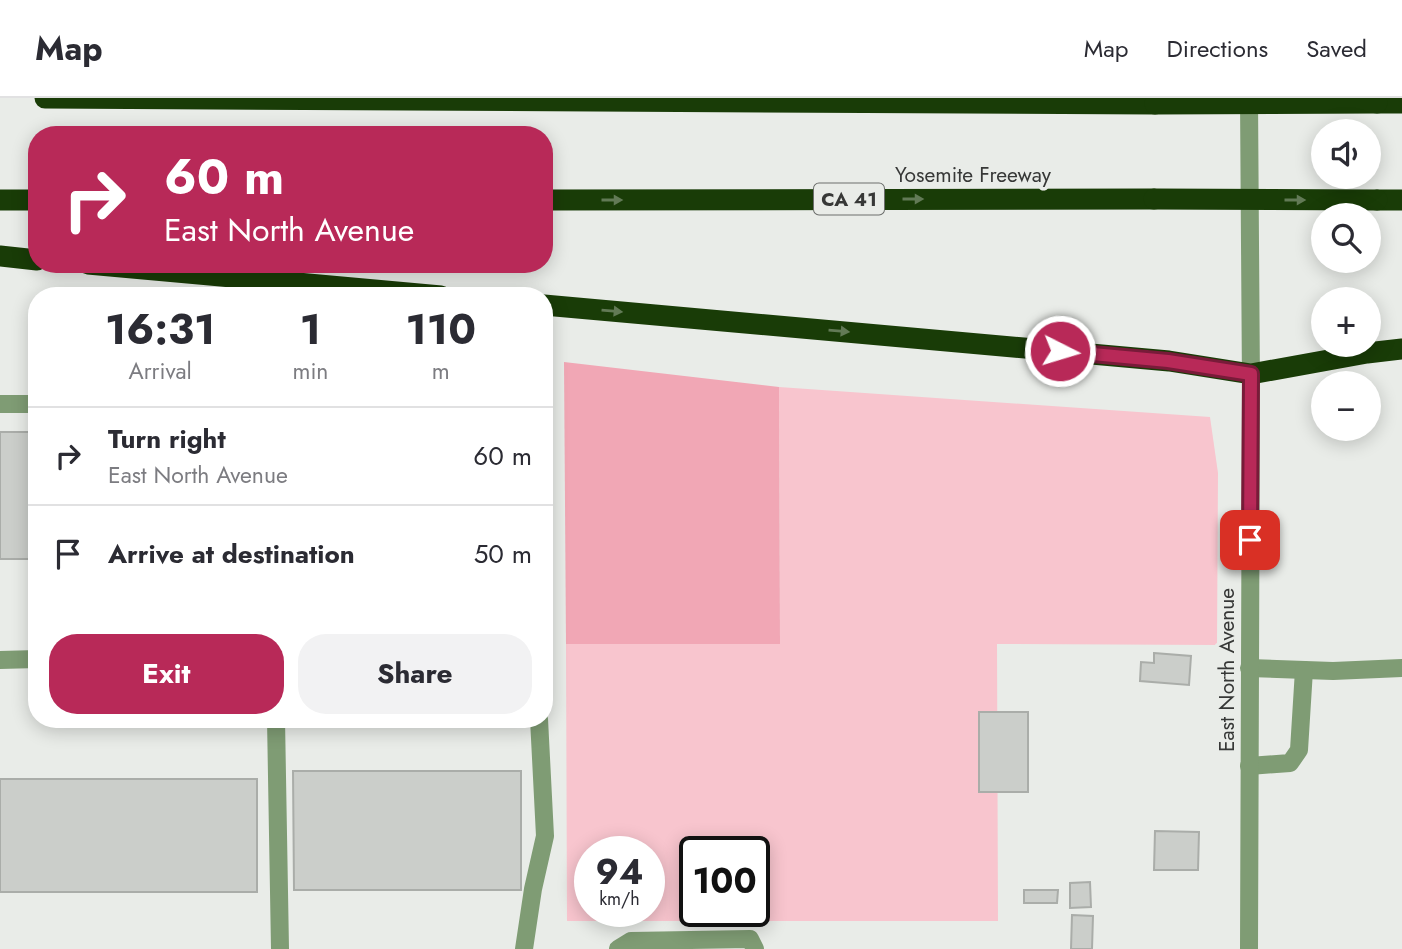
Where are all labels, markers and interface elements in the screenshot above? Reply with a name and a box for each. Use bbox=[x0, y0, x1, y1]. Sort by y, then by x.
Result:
text: Map bbox=[35, 25, 103, 72]
text: Map bbox=[1084, 31, 1129, 66]
text: Directions bbox=[1167, 31, 1268, 66]
text: Saved bbox=[1306, 31, 1367, 66]
map controls bbox=[1311, 119, 1381, 441]
button: sound bbox=[1311, 119, 1381, 189]
text: 60 m bbox=[164, 142, 284, 212]
icon: right bbox=[49, 154, 140, 245]
street label: Yosemite Freeway bbox=[895, 160, 1052, 190]
road number: CA 41 bbox=[814, 184, 884, 214]
one-way arrow bbox=[903, 193, 925, 205]
one-way arrow bbox=[602, 194, 624, 206]
one-way arrow bbox=[1285, 194, 1307, 206]
button: search bbox=[1311, 203, 1381, 273]
text: East North Avenue bbox=[164, 207, 414, 253]
button: + bbox=[1311, 287, 1381, 357]
text: 16:31 bbox=[105, 299, 215, 360]
text: 1 bbox=[300, 299, 321, 360]
text: 110 bbox=[405, 299, 476, 360]
one-way arrow bbox=[601, 306, 623, 317]
position arrow bbox=[1023, 314, 1097, 388]
one-way arrow bbox=[828, 326, 850, 337]
text: Arrival bbox=[129, 354, 192, 388]
text: min bbox=[292, 354, 328, 388]
text: m bbox=[432, 354, 450, 388]
button: − bbox=[1311, 371, 1381, 441]
text: Turn right bbox=[108, 420, 226, 458]
icon: right bbox=[49, 437, 87, 475]
text: 60 m bbox=[473, 437, 532, 475]
text: East North Avenue bbox=[108, 458, 288, 492]
pin bbox=[1220, 510, 1280, 570]
icon: arrive bbox=[1231, 521, 1269, 559]
icon: arrive bbox=[49, 535, 87, 573]
text: Arrive at destination bbox=[108, 535, 355, 573]
text: 50 m bbox=[474, 535, 532, 573]
street label: East North Avenue bbox=[1212, 588, 1242, 752]
button: Exit bbox=[49, 634, 284, 714]
button: Share bbox=[298, 634, 532, 714]
speed limit sign: 100 bbox=[679, 836, 770, 927]
text: 94 bbox=[596, 847, 643, 897]
text: km/h bbox=[599, 886, 640, 912]

